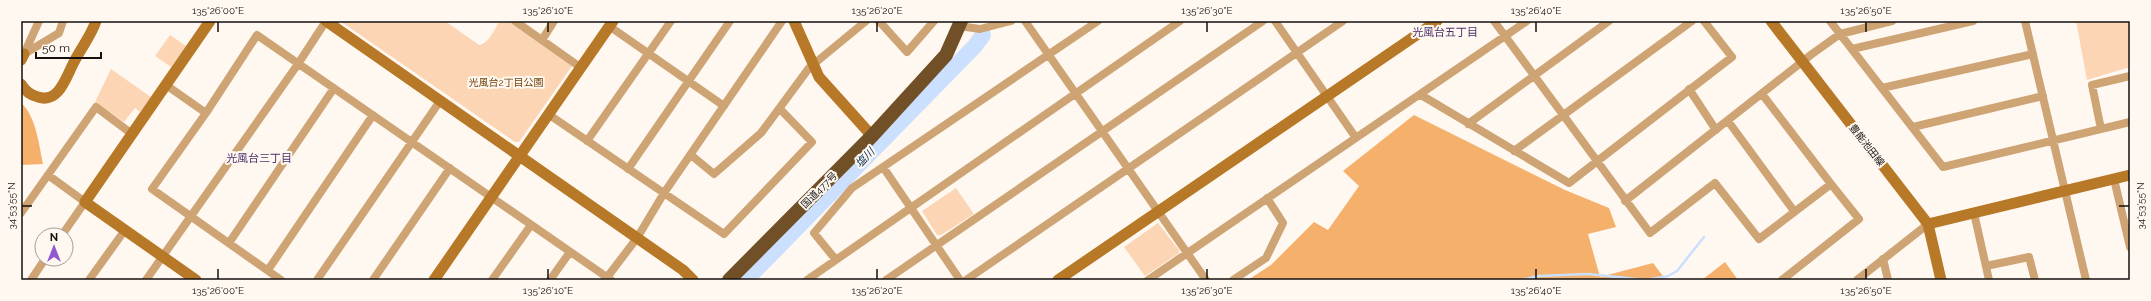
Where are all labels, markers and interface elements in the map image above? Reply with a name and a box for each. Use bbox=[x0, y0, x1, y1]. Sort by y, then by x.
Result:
text: 135°26'00"E bbox=[192, 5, 244, 16]
text: 135°26'10"E bbox=[523, 5, 573, 16]
text: 135°26'20"E bbox=[851, 5, 903, 16]
text: 135°26'30"E bbox=[1181, 5, 1233, 16]
text: 135°26'40"E bbox=[1511, 5, 1561, 16]
text: 135°26'50"E bbox=[1840, 5, 1892, 16]
district label: 光風台五丁目 bbox=[1412, 26, 1478, 39]
scale bar bbox=[36, 34, 101, 60]
text: 50 m bbox=[42, 41, 70, 55]
park label: 光風台2丁目公園 bbox=[468, 77, 544, 88]
street label: 豊能池田線 bbox=[1847, 122, 1887, 168]
water label: 塩川 bbox=[853, 145, 878, 170]
district label: 光風台三丁目 bbox=[226, 152, 292, 165]
street label: 国道477号 bbox=[799, 170, 839, 210]
text: 34°53'55"N bbox=[6, 182, 17, 230]
text: 34°53'55"N bbox=[2135, 182, 2146, 230]
north arrow bbox=[34, 227, 74, 267]
text: N bbox=[50, 231, 58, 244]
text: 135°26'00"E bbox=[192, 285, 244, 296]
text: 135°26'10"E bbox=[523, 285, 573, 296]
text: 135°26'20"E bbox=[851, 285, 903, 296]
text: 135°26'30"E bbox=[1181, 285, 1233, 296]
text: 135°26'40"E bbox=[1511, 285, 1561, 296]
text: 135°26'50"E bbox=[1840, 285, 1892, 296]

